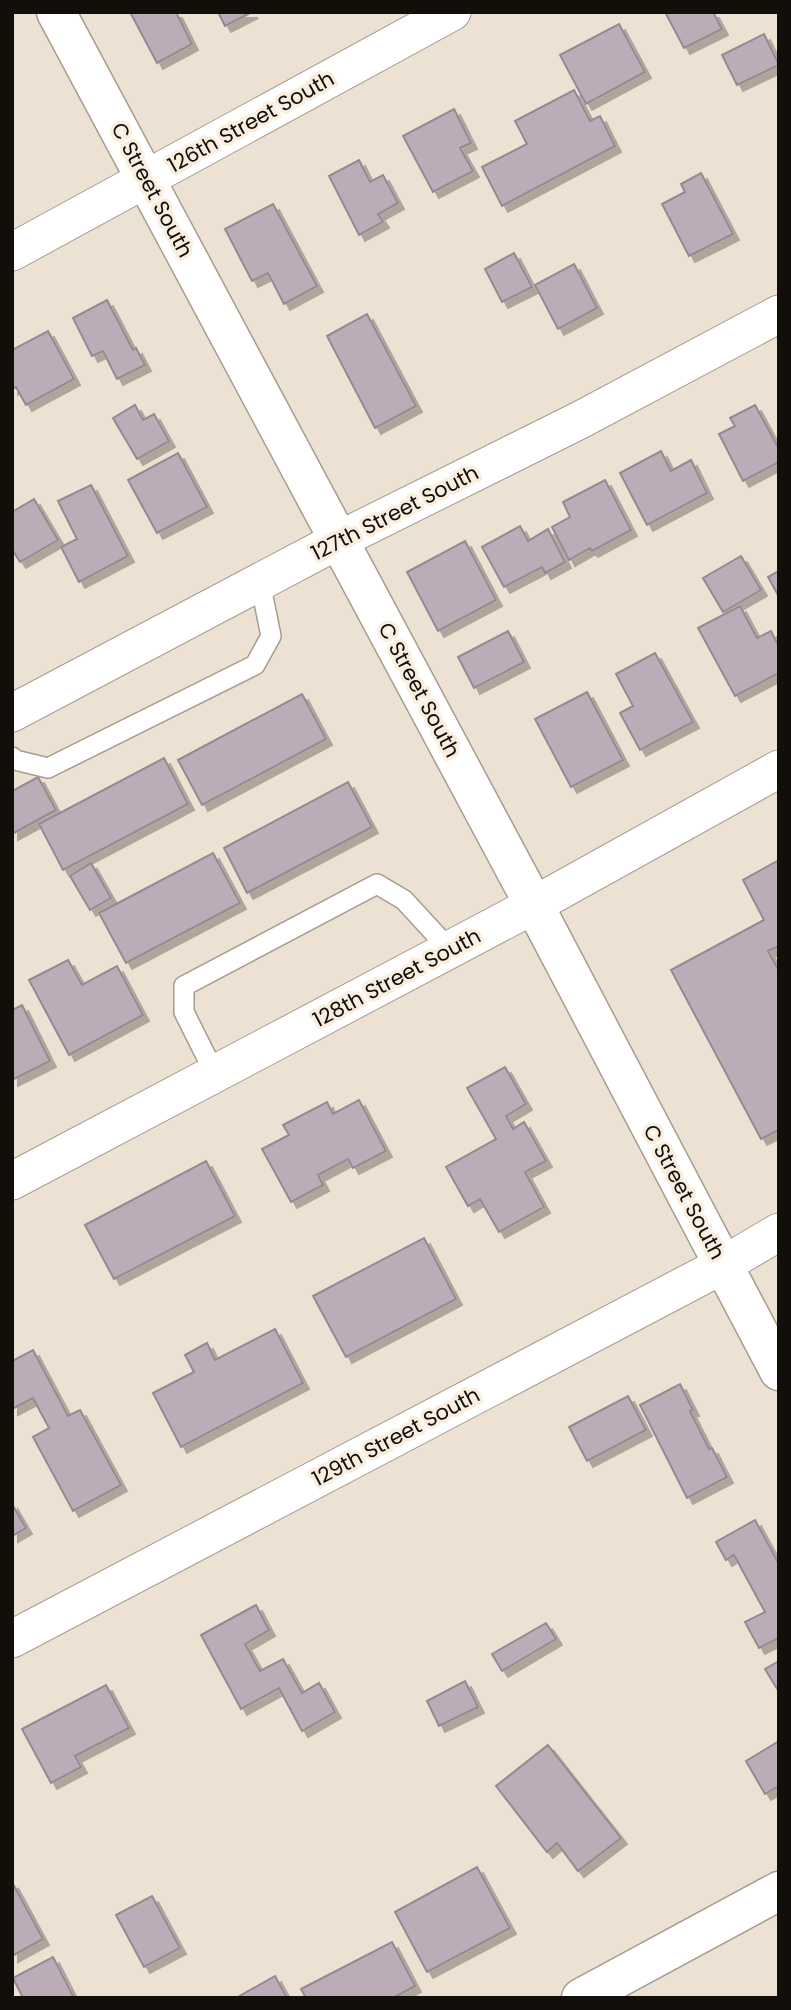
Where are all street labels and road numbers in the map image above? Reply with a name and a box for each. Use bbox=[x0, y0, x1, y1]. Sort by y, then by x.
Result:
street label: 126th Street South bbox=[162, 64, 339, 179]
street label: C Street South bbox=[105, 117, 200, 262]
street label: 127th Street South bbox=[306, 458, 483, 567]
street label: C Street South bbox=[372, 617, 467, 762]
street label: 128th Street South bbox=[308, 921, 486, 1034]
street label: C Street South bbox=[637, 1119, 732, 1264]
street label: 129th Street South bbox=[307, 1380, 485, 1493]

